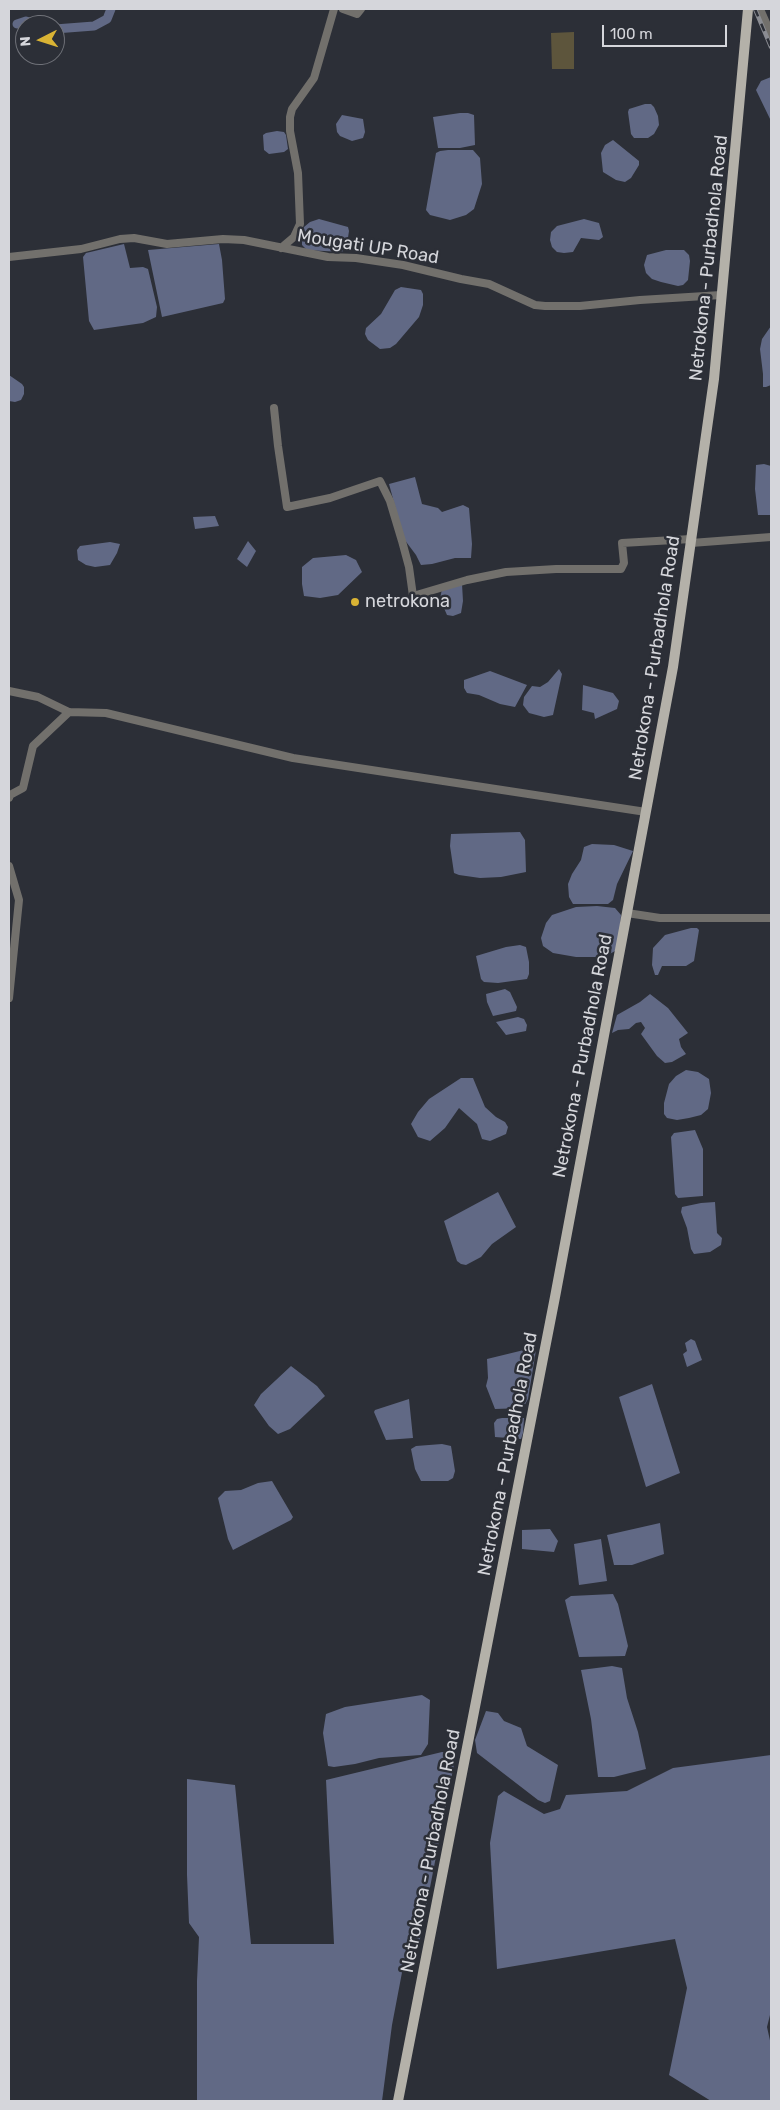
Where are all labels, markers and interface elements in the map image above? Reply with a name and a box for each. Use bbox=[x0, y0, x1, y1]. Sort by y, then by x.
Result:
north arrow bbox=[15, 15, 65, 65]
scale bar bbox=[605, 15, 730, 47]
text: 100 m bbox=[610, 25, 652, 43]
text: N bbox=[17, 36, 34, 47]
street label: Netrokona - Purbadhola Road bbox=[685, 134, 733, 382]
street label: Mougati UP Road bbox=[296, 225, 440, 269]
street label: Netrokona - Purbadhola Road bbox=[625, 534, 685, 782]
place label: netrokona bbox=[365, 591, 450, 613]
marker: netrokona bbox=[349, 596, 361, 608]
street label: Netrokona - Purbadhola Road bbox=[549, 933, 617, 1179]
street label: Netrokona - Purbadhola Road bbox=[474, 1331, 542, 1577]
street label: Netrokona - Purbadhola Road bbox=[397, 1728, 465, 1974]

